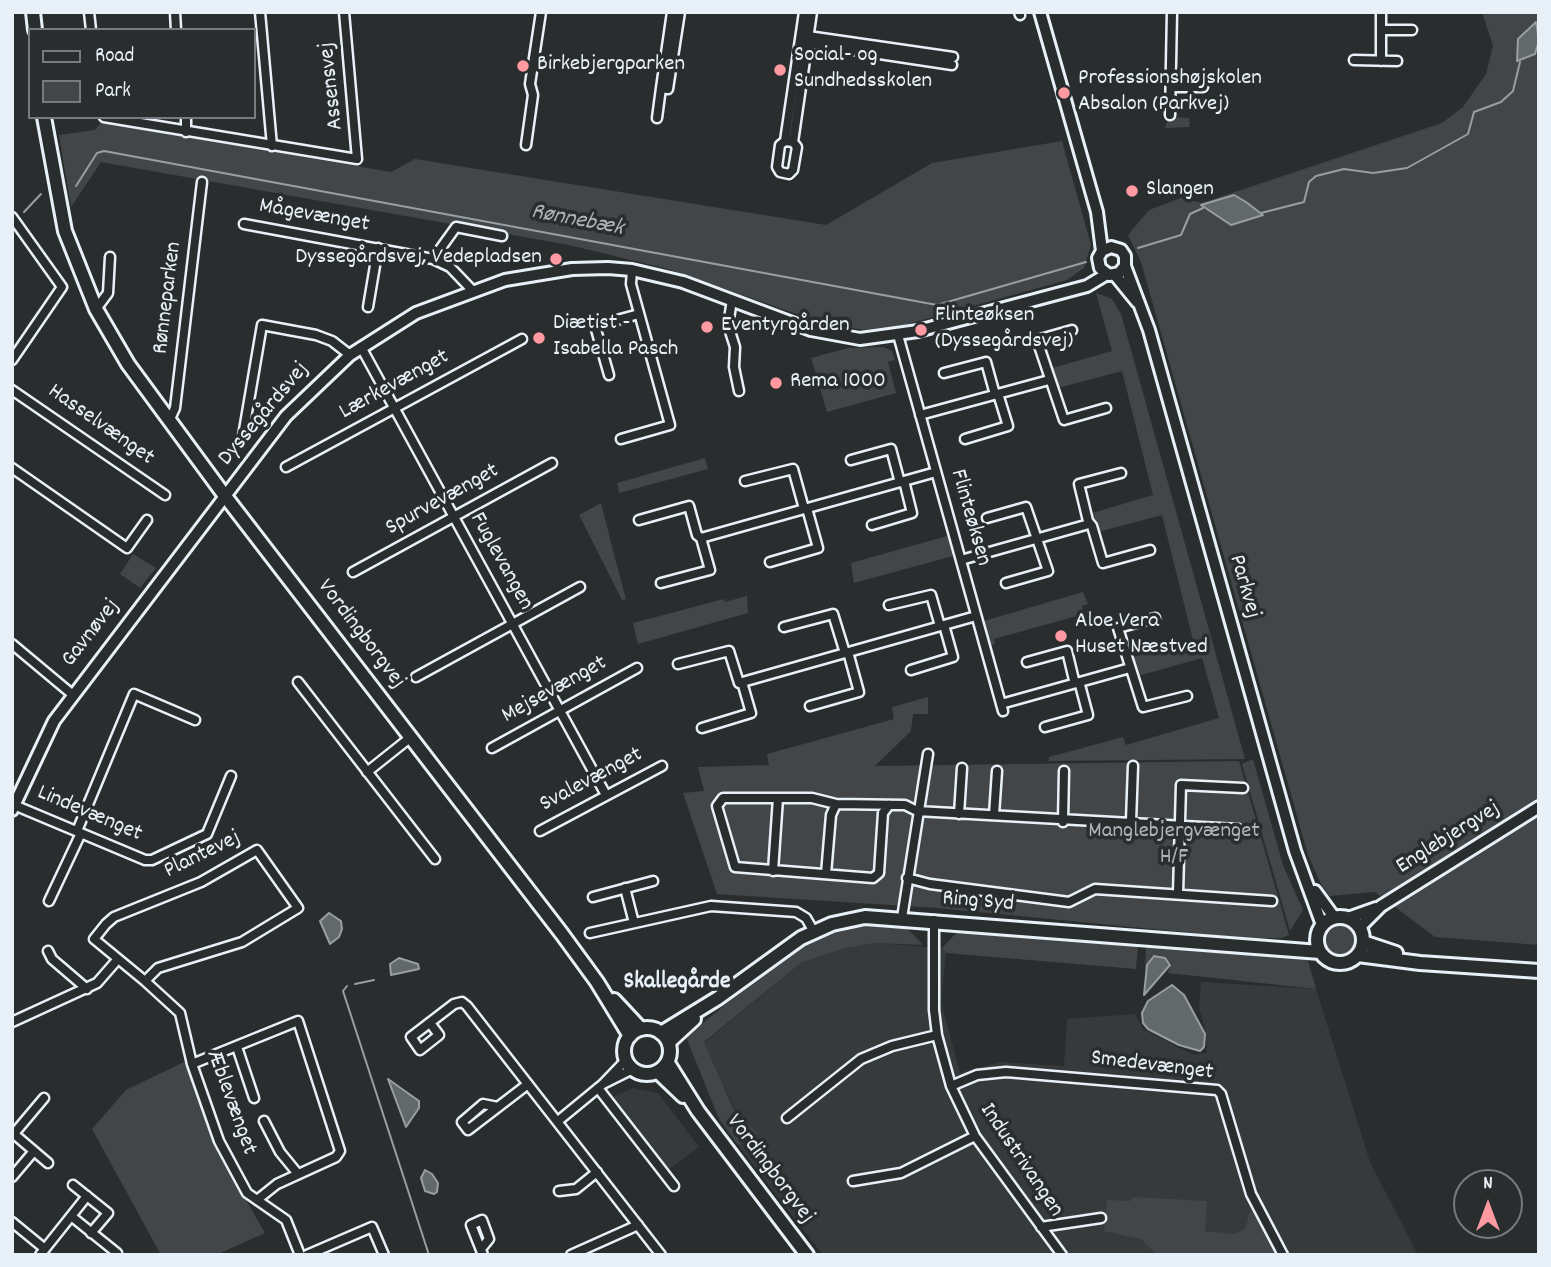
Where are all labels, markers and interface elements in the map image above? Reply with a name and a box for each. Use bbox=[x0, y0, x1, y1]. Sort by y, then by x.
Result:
legend bbox=[28, 28, 256, 119]
street label: Assensvej bbox=[315, 41, 351, 131]
text: Road bbox=[95, 42, 134, 72]
place label: Social- og Sundhedsskolen bbox=[794, 43, 932, 97]
place label: Birkebjergparken bbox=[537, 52, 685, 80]
marker: Birkebjergparken bbox=[515, 58, 531, 74]
marker: Social- og Sundhedsskolen bbox=[772, 62, 788, 78]
place label: Professionshøjskolen Absalon (Parkvej) bbox=[1078, 66, 1262, 120]
text: Park bbox=[95, 77, 131, 107]
marker: Professionshøjskolen Absalon (Parkvej) bbox=[1056, 85, 1072, 101]
place label: Slangen bbox=[1146, 177, 1214, 205]
marker: Slangen bbox=[1124, 183, 1140, 199]
street label: Mågevænget bbox=[257, 194, 371, 240]
water label: Rønnebæk bbox=[528, 199, 626, 245]
street label: Rønneparken bbox=[148, 240, 190, 356]
place label: Dyssegårdsvej, Vedepladsen bbox=[295, 245, 542, 273]
marker: Dyssegårdsvej, Vedepladsen bbox=[548, 251, 564, 267]
place label: Flinteøksen (Dyssegårdsvej) bbox=[935, 303, 1073, 357]
place label: Diætist - Isabella Pasch bbox=[553, 311, 678, 365]
place label: Eventyrgården bbox=[721, 313, 850, 341]
marker: Eventyrgården bbox=[699, 319, 715, 335]
marker: Flinteøksen (Dyssegårdsvej) bbox=[913, 322, 929, 338]
marker: Diætist - Isabella Pasch bbox=[531, 330, 547, 346]
street label: Lærkevænget bbox=[335, 345, 455, 427]
street label: Dyssegårdsvej bbox=[214, 358, 316, 472]
place label: Rema 1000 bbox=[790, 369, 886, 397]
marker: Rema 1000 bbox=[768, 375, 784, 391]
street label: Hasselvænget bbox=[41, 379, 159, 473]
street label: Spurvevænget bbox=[382, 459, 504, 543]
street label: Flinteøksen bbox=[942, 466, 996, 570]
street label: Fuglevangen bbox=[462, 508, 538, 616]
street label: Parkvej bbox=[1221, 552, 1265, 622]
street label: Vordingborgvej bbox=[310, 575, 410, 695]
street label: Gavnøvej bbox=[57, 595, 127, 673]
place label: Aloe Vera Huset Næstved bbox=[1075, 609, 1208, 663]
marker: Aloe Vera Huset Næstved bbox=[1053, 628, 1069, 644]
street label: Mejsevænget bbox=[498, 651, 612, 731]
street label: Svalevænget bbox=[536, 742, 648, 820]
street label: Lindevænget bbox=[32, 781, 146, 849]
street label: Englebjergvej bbox=[1392, 796, 1506, 882]
park label: Manglebjergvænget H/F bbox=[1088, 819, 1260, 873]
street label: Plantevej bbox=[160, 826, 246, 886]
street label: Ring Syd bbox=[941, 886, 1015, 920]
district label: Skallegårde bbox=[624, 970, 730, 998]
street label: Smedevænget bbox=[1089, 1046, 1215, 1088]
street label: Æblevænget bbox=[198, 1047, 262, 1159]
street label: Industrivangen bbox=[972, 1099, 1068, 1223]
street label: Vordingborgvej bbox=[719, 1110, 819, 1230]
north arrow bbox=[1453, 1169, 1523, 1239]
text: N bbox=[1483, 1171, 1493, 1198]

